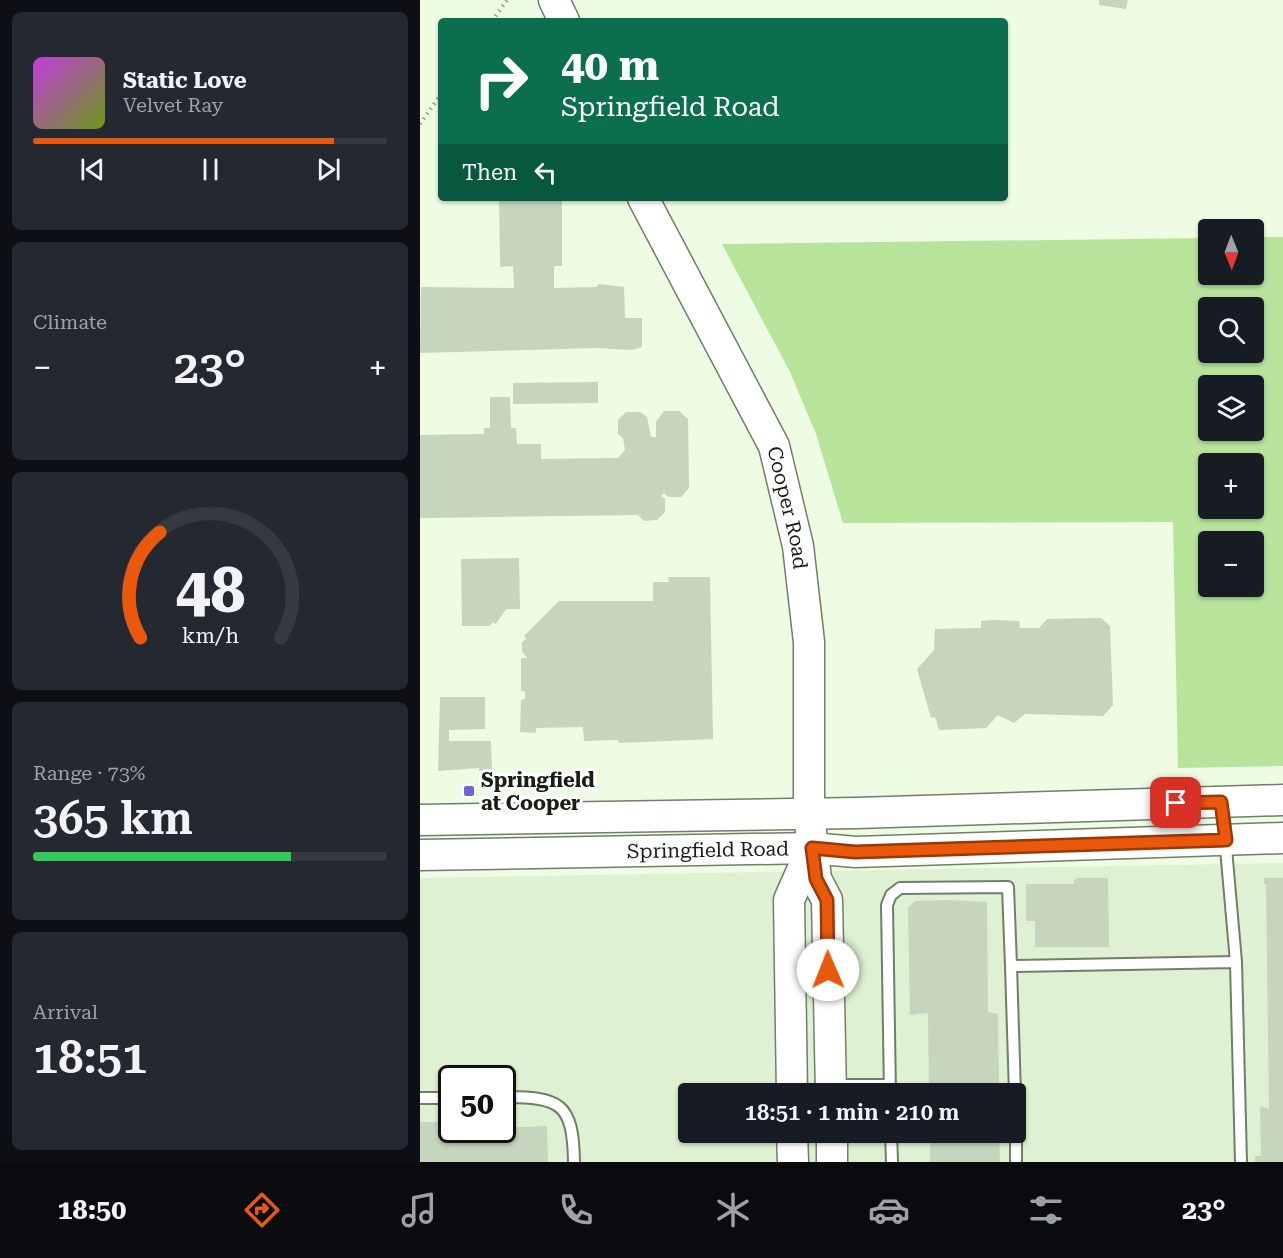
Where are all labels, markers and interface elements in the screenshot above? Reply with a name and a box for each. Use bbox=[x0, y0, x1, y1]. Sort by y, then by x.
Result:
text: 40 m bbox=[561, 41, 659, 90]
icon: right bbox=[462, 42, 540, 120]
text: Static Love bbox=[123, 68, 247, 93]
text: Springfield Road bbox=[561, 91, 780, 123]
text: Velvet Ray bbox=[123, 93, 223, 117]
icon: previous bbox=[76, 153, 109, 186]
icon: pause bbox=[194, 153, 227, 186]
icon: next bbox=[312, 153, 345, 186]
icon: left bbox=[529, 156, 562, 189]
text: Then bbox=[462, 160, 517, 185]
north arrow bbox=[1198, 219, 1264, 285]
map controls bbox=[1198, 219, 1264, 597]
button: search bbox=[1198, 297, 1264, 363]
text: Climate bbox=[33, 310, 107, 334]
text: 23° bbox=[174, 341, 246, 394]
text: − bbox=[33, 348, 51, 387]
text: + bbox=[369, 348, 387, 387]
button: layers bbox=[1198, 375, 1264, 441]
street label: Cooper Road bbox=[763, 444, 813, 571]
button: + bbox=[1198, 453, 1264, 519]
button: − bbox=[1198, 531, 1264, 597]
text: 48 bbox=[175, 554, 245, 627]
text: km/h bbox=[181, 623, 239, 648]
text: Range · 73% bbox=[33, 761, 145, 785]
place label: Springfield at Cooper bbox=[481, 768, 595, 815]
pin bbox=[1150, 777, 1201, 828]
marker: Springfield at Cooper bbox=[462, 784, 476, 798]
icon: arrive bbox=[1159, 786, 1192, 819]
text: 365 km bbox=[33, 792, 193, 845]
street label: Springfield Road bbox=[627, 836, 789, 863]
position arrow bbox=[796, 938, 860, 1002]
text: Arrival bbox=[33, 1000, 98, 1024]
text: 18:51 bbox=[33, 1031, 147, 1084]
speed limit sign: 50 bbox=[438, 1065, 516, 1143]
text: 18:51 · 1 min · 210 m bbox=[745, 1100, 959, 1125]
icon: directions bbox=[241, 1189, 283, 1231]
icon: music bbox=[398, 1189, 440, 1231]
icon: phone bbox=[555, 1189, 597, 1231]
icon: climate bbox=[712, 1189, 754, 1231]
icon: car bbox=[868, 1189, 910, 1231]
icon: filters bbox=[1025, 1189, 1067, 1231]
text: 18:50 bbox=[57, 1194, 126, 1226]
text: 23° bbox=[1182, 1194, 1226, 1226]

